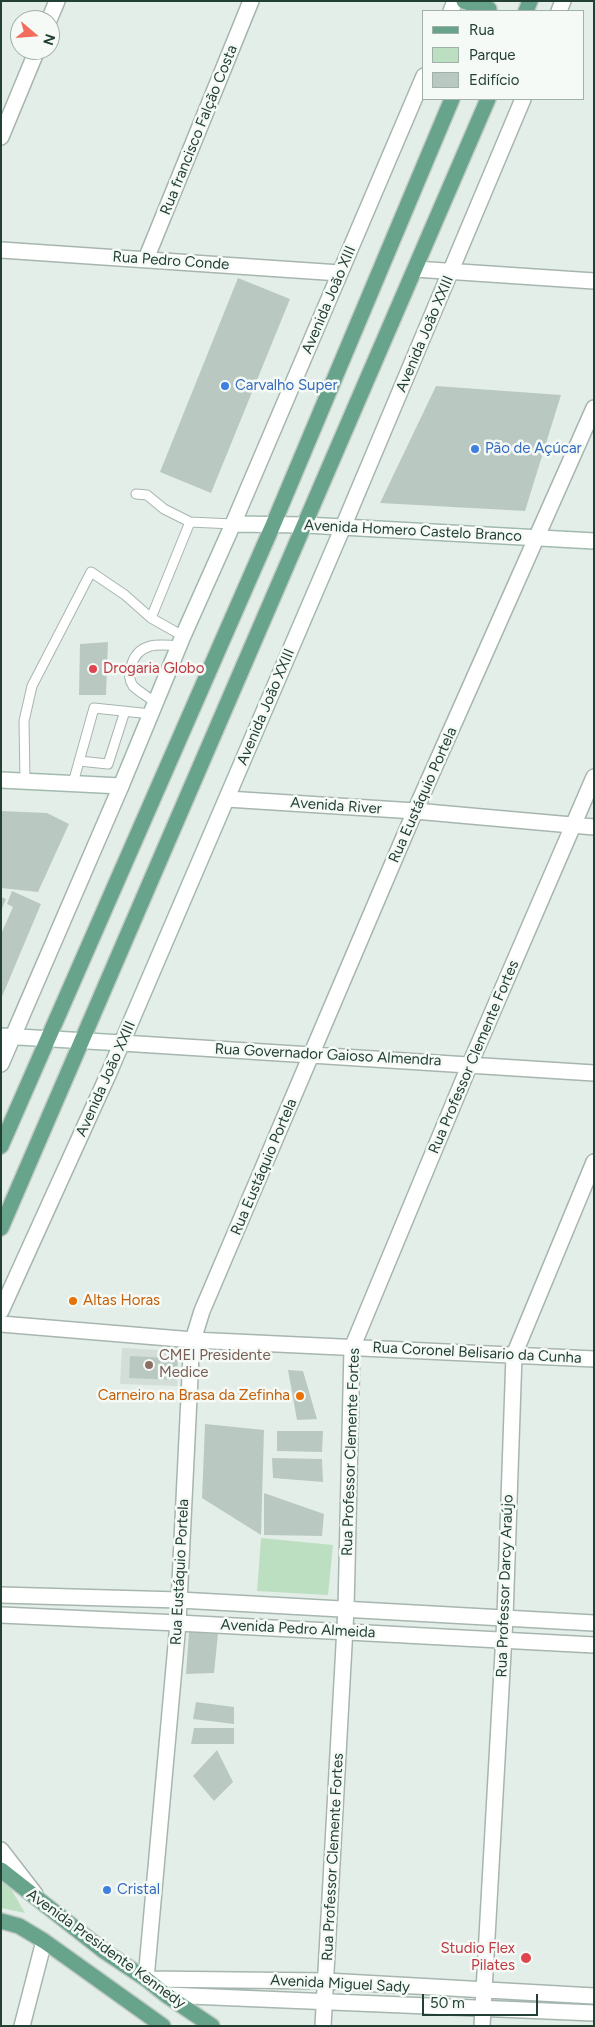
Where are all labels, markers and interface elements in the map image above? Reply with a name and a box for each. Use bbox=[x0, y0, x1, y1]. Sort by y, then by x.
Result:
north arrow bbox=[10, 10, 60, 60]
legend bbox=[422, 10, 585, 100]
text: Rua bbox=[469, 21, 494, 39]
text: N bbox=[39, 32, 59, 47]
street label: Rua francisco Falção Costa bbox=[157, 42, 241, 218]
text: Parque bbox=[469, 46, 516, 64]
text: Edifício bbox=[469, 71, 519, 89]
street label: Avenida João XIII bbox=[298, 243, 360, 357]
street label: Rua Pedro Conde bbox=[112, 248, 230, 274]
street label: Avenida João XXIII bbox=[392, 273, 458, 395]
place label: Carvalho Super bbox=[235, 377, 338, 395]
marker: Carvalho Super bbox=[219, 380, 231, 392]
place label: Pão de Açúcar bbox=[485, 440, 582, 458]
marker: Pão de Açúcar bbox=[469, 443, 481, 455]
street label: Avenida Homero Castelo Branco bbox=[304, 516, 522, 546]
street label: Avenida João XXIII bbox=[233, 646, 299, 768]
place label: Drogaria Globo bbox=[103, 660, 204, 678]
marker: Drogaria Globo bbox=[87, 663, 99, 675]
street label: Rua Eustáquio Portela bbox=[385, 724, 461, 866]
street label: Avenida River bbox=[290, 794, 382, 818]
street label: Rua Professor Clemente Fortes bbox=[425, 958, 523, 1156]
street label: Avenida João XXIII bbox=[72, 1018, 140, 1140]
street label: Rua Governador Gaioso Almendra bbox=[214, 1040, 442, 1070]
street label: Rua Eustáquio Portela bbox=[227, 1096, 301, 1238]
place label: Altas Horas bbox=[83, 1292, 160, 1310]
marker: Altas Horas bbox=[67, 1295, 79, 1307]
street label: Rua Coronel Belisario da Cunha bbox=[372, 1339, 582, 1367]
place label: CMEI Presidente Medice bbox=[159, 1347, 271, 1382]
street label: Rua Professor Clemente Fortes bbox=[338, 1348, 364, 1556]
marker: CMEI Presidente Medice bbox=[143, 1359, 155, 1371]
place label: Carneiro na Brasa da Zefinha bbox=[98, 1387, 290, 1405]
marker: Carneiro na Brasa da Zefinha bbox=[294, 1390, 306, 1402]
street label: Rua Professor Darcy Araújo bbox=[493, 1494, 517, 1678]
street label: Rua Eustáquio Portela bbox=[167, 1498, 193, 1646]
street label: Avenida Pedro Almeida bbox=[220, 1616, 376, 1642]
street label: Rua Professor Clemente Fortes bbox=[319, 1752, 347, 1962]
place label: Cristal bbox=[117, 1881, 160, 1899]
marker: Cristal bbox=[101, 1884, 113, 1896]
street label: Avenida Presidente Kennedy bbox=[23, 1885, 189, 2013]
place label: Studio Flex Pilates bbox=[440, 1940, 515, 1975]
marker: Studio Flex Pilates bbox=[519, 1951, 533, 1965]
street label: Avenida Miguel Sady bbox=[270, 1971, 410, 1997]
scale bar bbox=[425, 1984, 541, 2016]
text: 50 m bbox=[430, 1994, 465, 2012]

